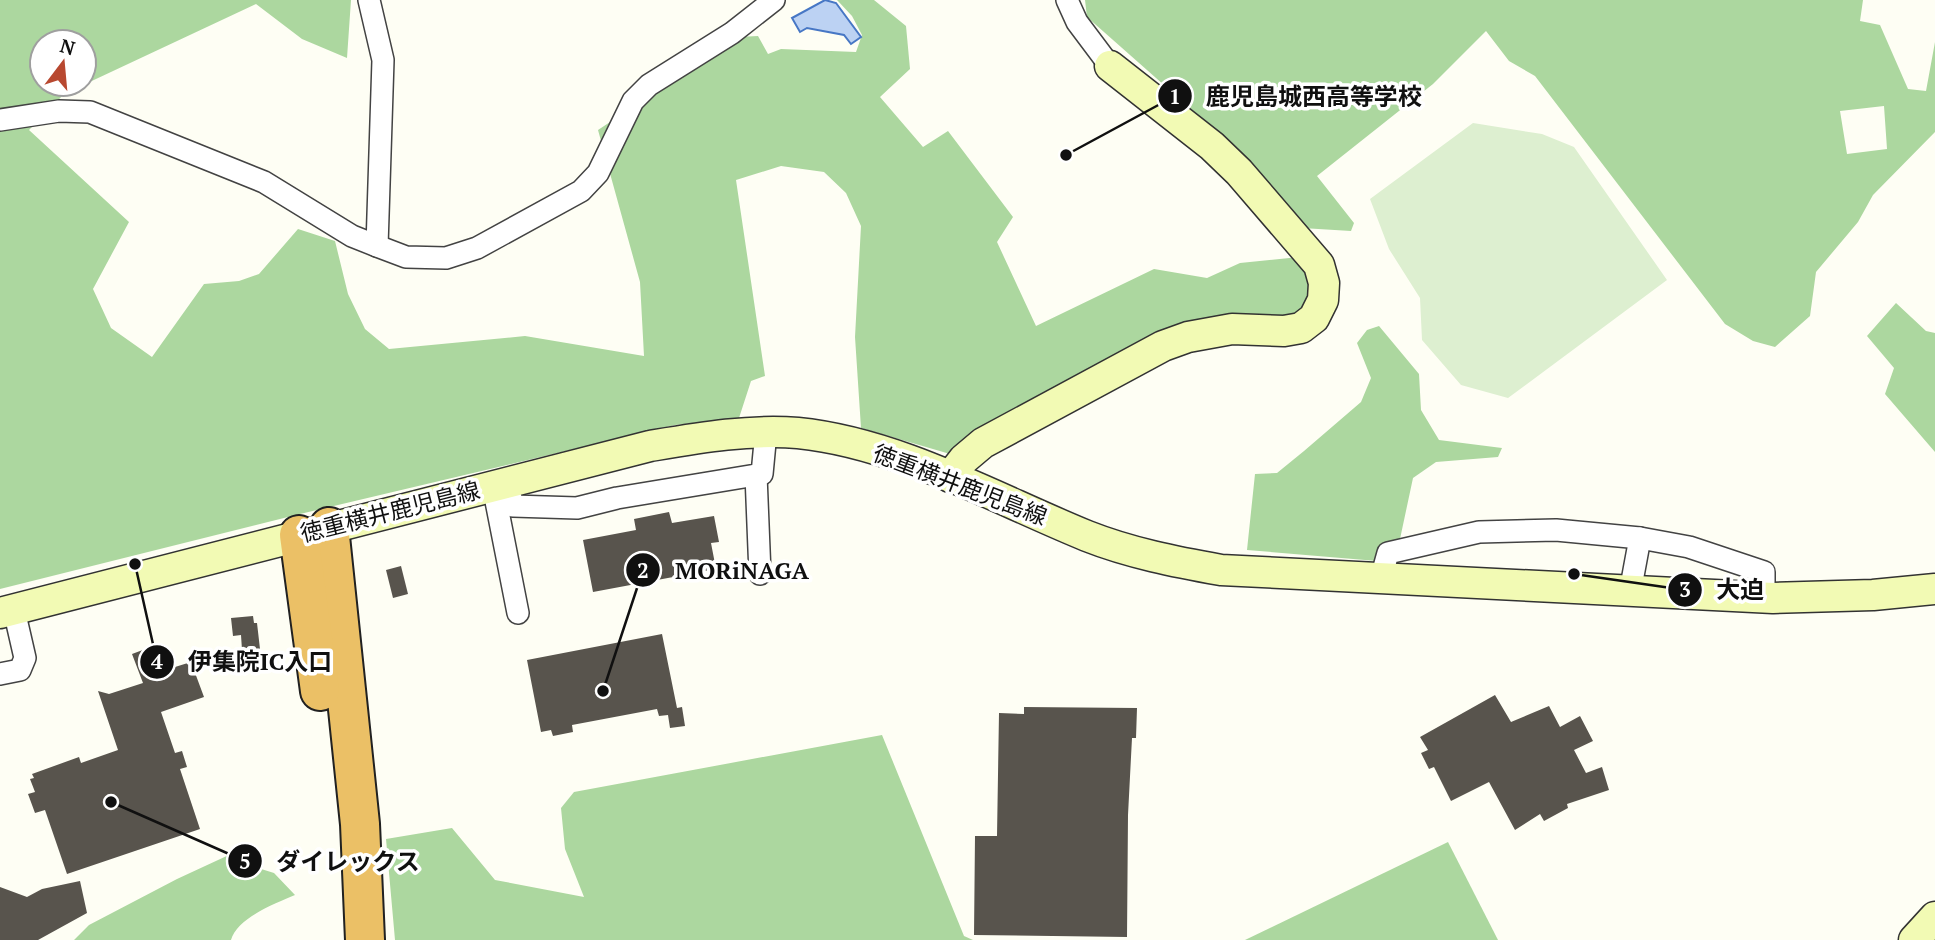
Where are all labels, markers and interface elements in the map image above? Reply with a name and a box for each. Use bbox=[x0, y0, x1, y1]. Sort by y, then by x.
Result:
north arrow bbox=[28, 28, 98, 98]
text: N bbox=[57, 32, 79, 60]
callout: 鹿児島城西高等学校 bbox=[1157, 74, 1436, 119]
text: 鹿児島城西高等学校 bbox=[1206, 80, 1422, 112]
text: 1 bbox=[1169, 82, 1181, 110]
street label: 徳重横井鹿児島線 bbox=[869, 437, 1052, 532]
street label: 徳重横井鹿児島線 bbox=[297, 474, 483, 549]
callout: MORiNAGA bbox=[626, 548, 823, 593]
text: MORiNAGA bbox=[675, 554, 810, 586]
text: 2 bbox=[637, 556, 649, 584]
callout: 大迫 bbox=[1667, 567, 1778, 612]
text: 大迫 bbox=[1716, 573, 1764, 605]
text: 3 bbox=[1679, 575, 1691, 603]
callout: 伊集院IC入口 bbox=[139, 639, 347, 684]
text: 伊集院IC入口 bbox=[188, 645, 332, 677]
text: 4 bbox=[151, 647, 163, 675]
callout: ダイレックス bbox=[227, 839, 434, 884]
text: ダイレックス bbox=[276, 845, 420, 877]
text: 5 bbox=[239, 847, 251, 875]

